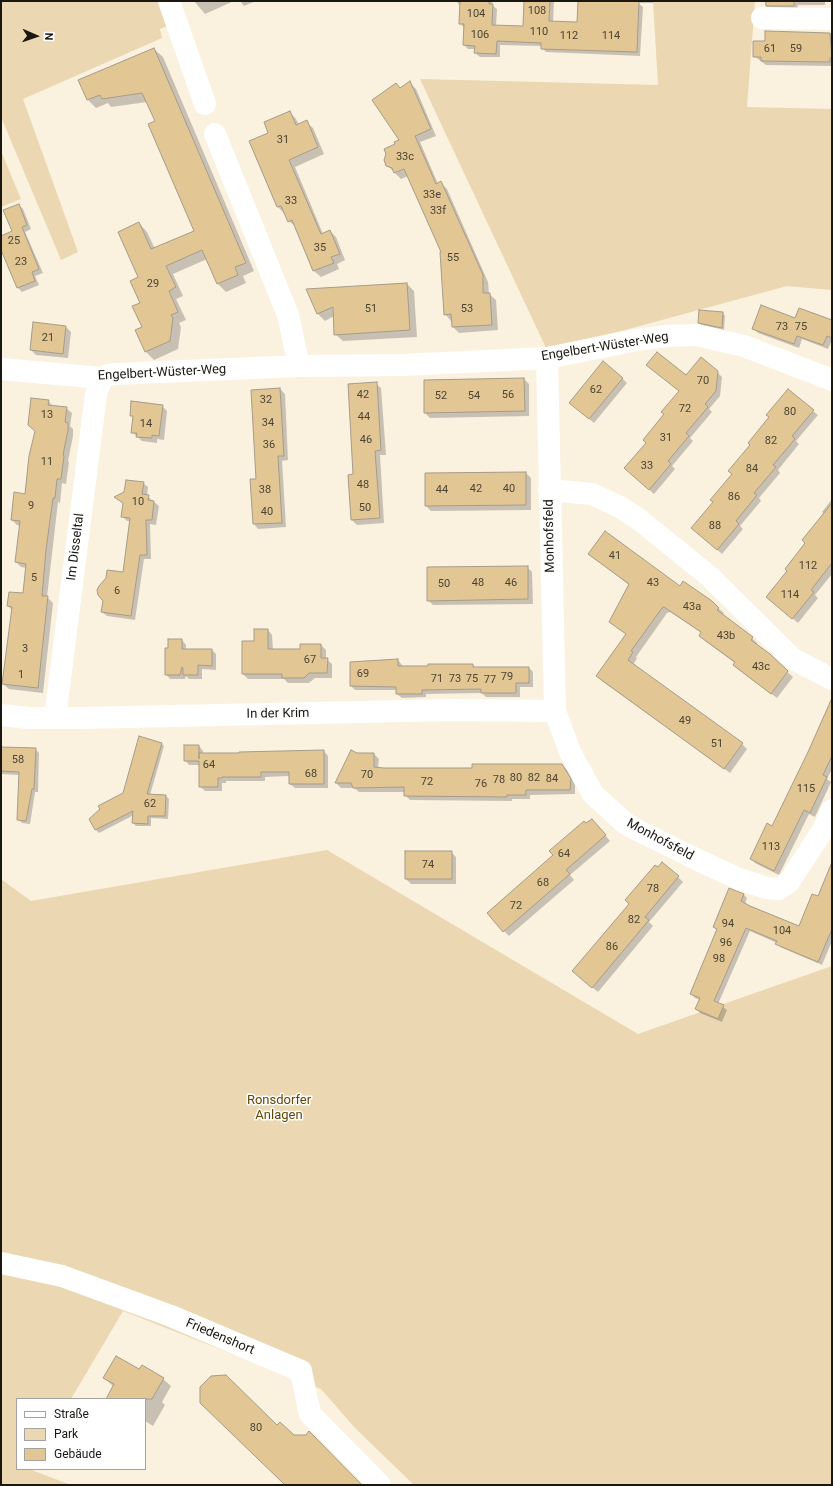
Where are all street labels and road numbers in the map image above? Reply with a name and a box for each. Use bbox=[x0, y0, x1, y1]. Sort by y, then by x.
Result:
street label: Engelbert-Wüster-Weg bbox=[540, 329, 670, 365]
street label: Engelbert-Wüster-Weg bbox=[97, 362, 227, 384]
street label: Monhofsfeld bbox=[542, 499, 558, 573]
street label: Im Disseltal bbox=[64, 512, 88, 582]
street label: In der Krim bbox=[246, 706, 310, 722]
street label: Monhofsfeld bbox=[624, 816, 696, 864]
street label: Friedenshort bbox=[183, 1316, 257, 1358]

